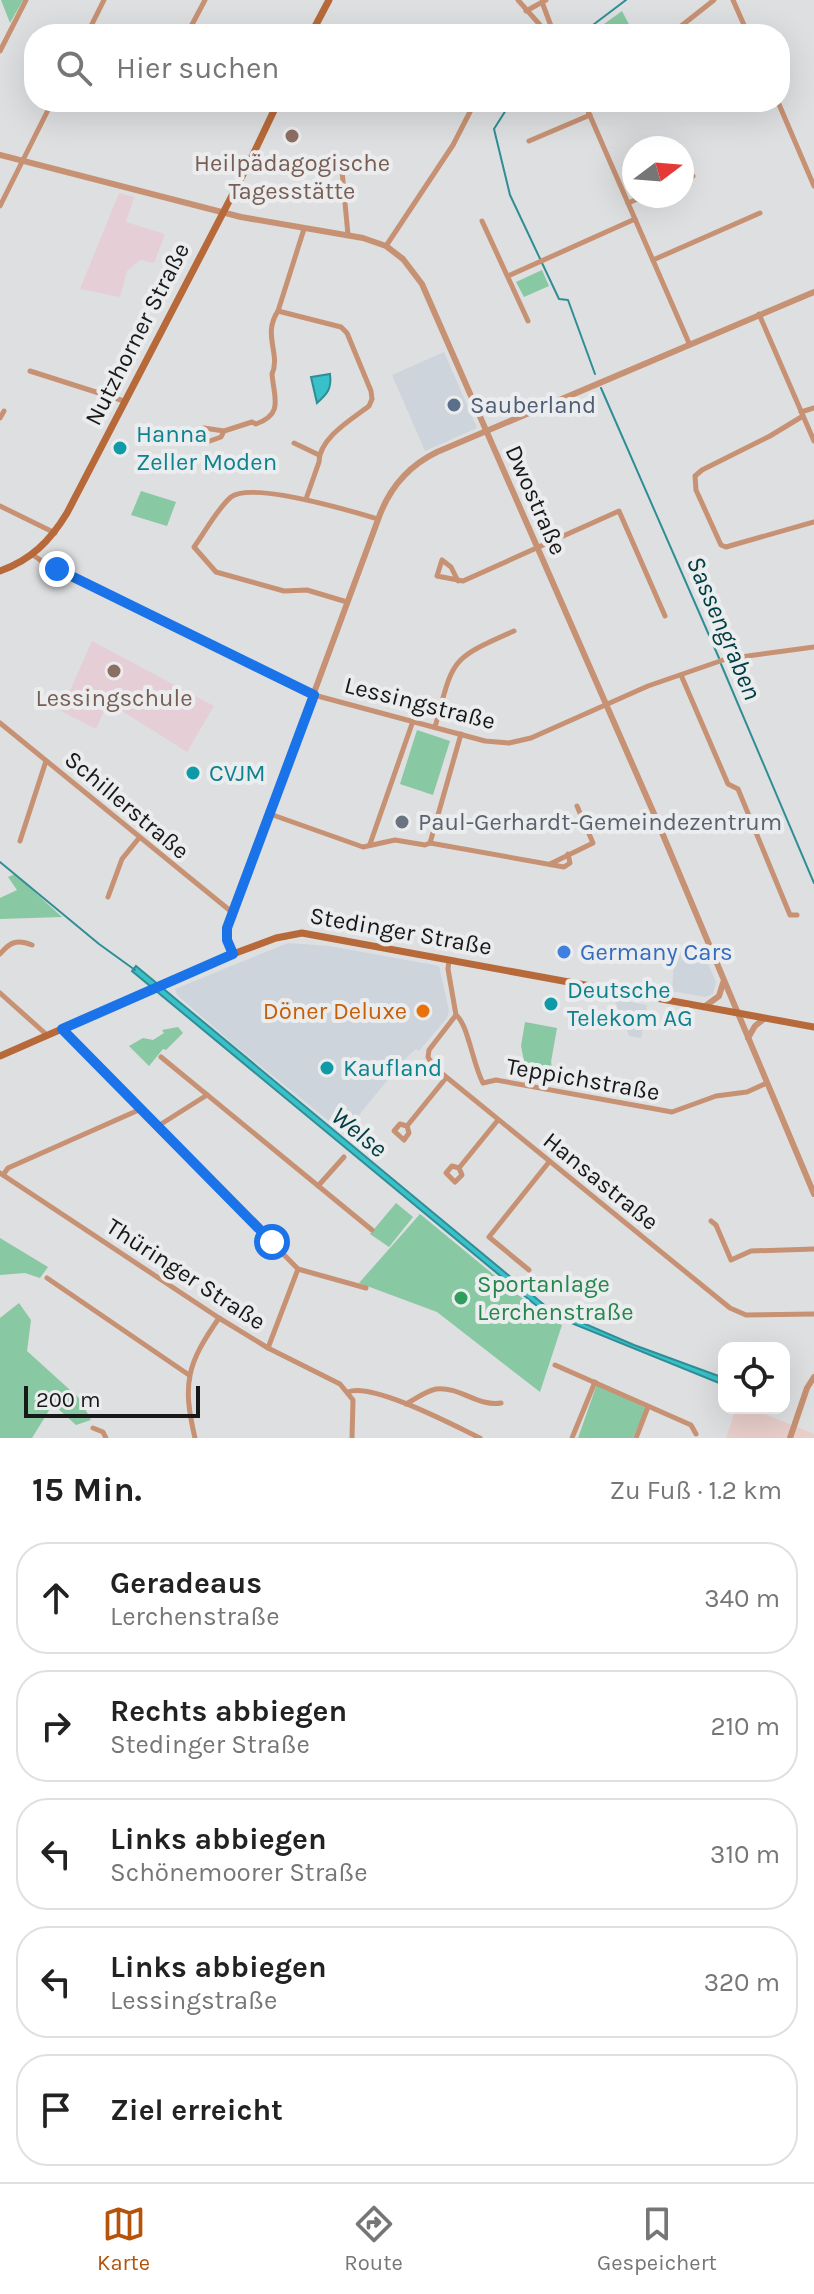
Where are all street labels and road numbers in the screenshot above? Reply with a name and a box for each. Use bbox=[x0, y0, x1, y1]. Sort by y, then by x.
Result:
street label: Nutzhorner Straße bbox=[79, 238, 195, 430]
street label: Dwostraße bbox=[499, 441, 573, 559]
street label: Lessingstraße bbox=[342, 671, 498, 735]
street label: Schillerstraße bbox=[59, 745, 195, 865]
street label: Stedinger Straße bbox=[308, 901, 494, 961]
street label: Teppichstraße bbox=[504, 1052, 662, 1106]
street label: Hansastraße bbox=[538, 1126, 664, 1236]
street label: Thüringer Straße bbox=[101, 1212, 271, 1336]

